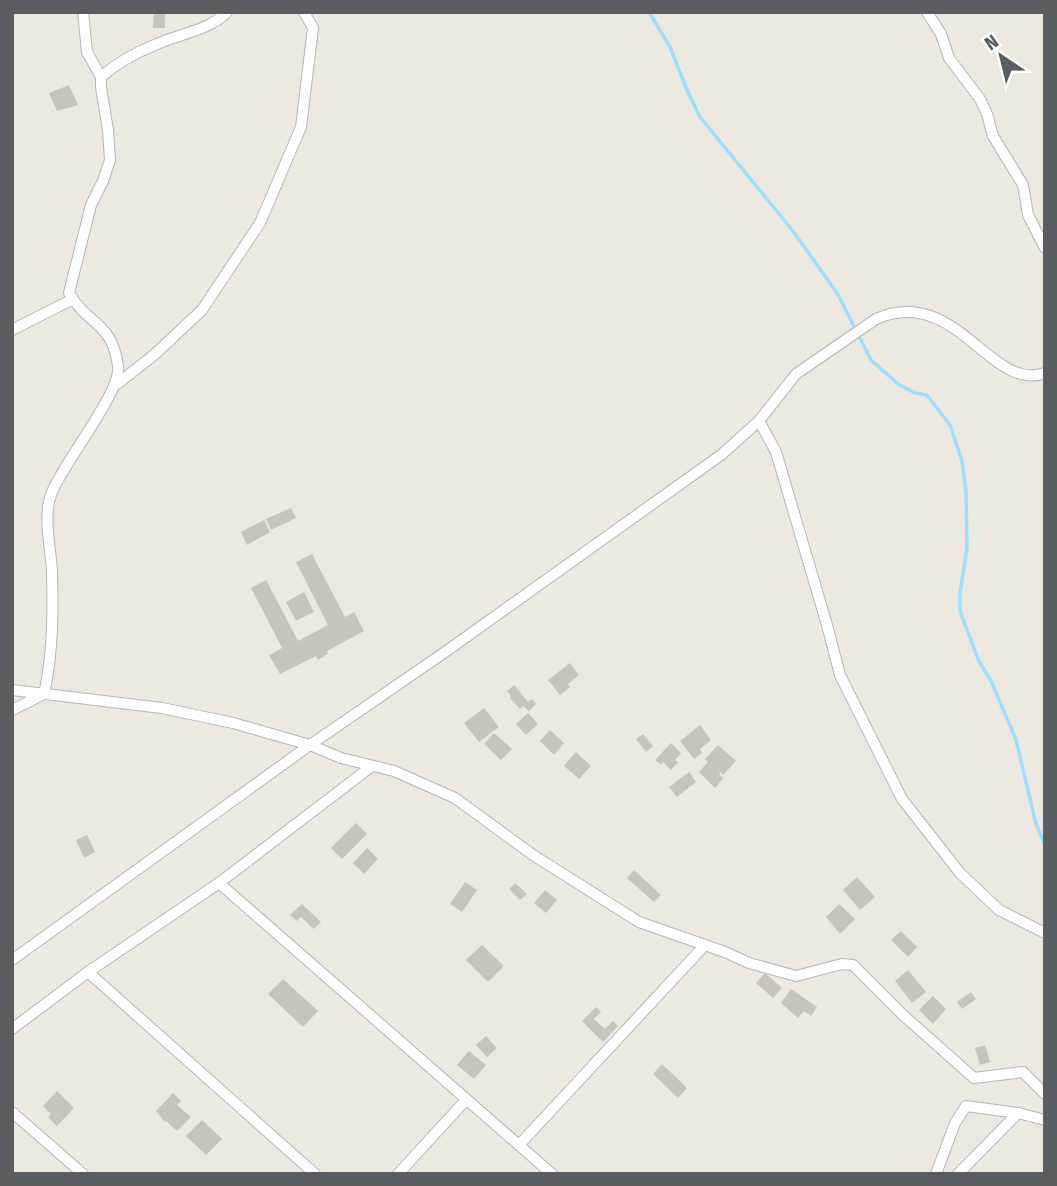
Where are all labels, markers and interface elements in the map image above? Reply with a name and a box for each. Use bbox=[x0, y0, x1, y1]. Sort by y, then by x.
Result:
north arrow bbox=[966, 21, 1036, 91]
text: N bbox=[980, 30, 1003, 55]

